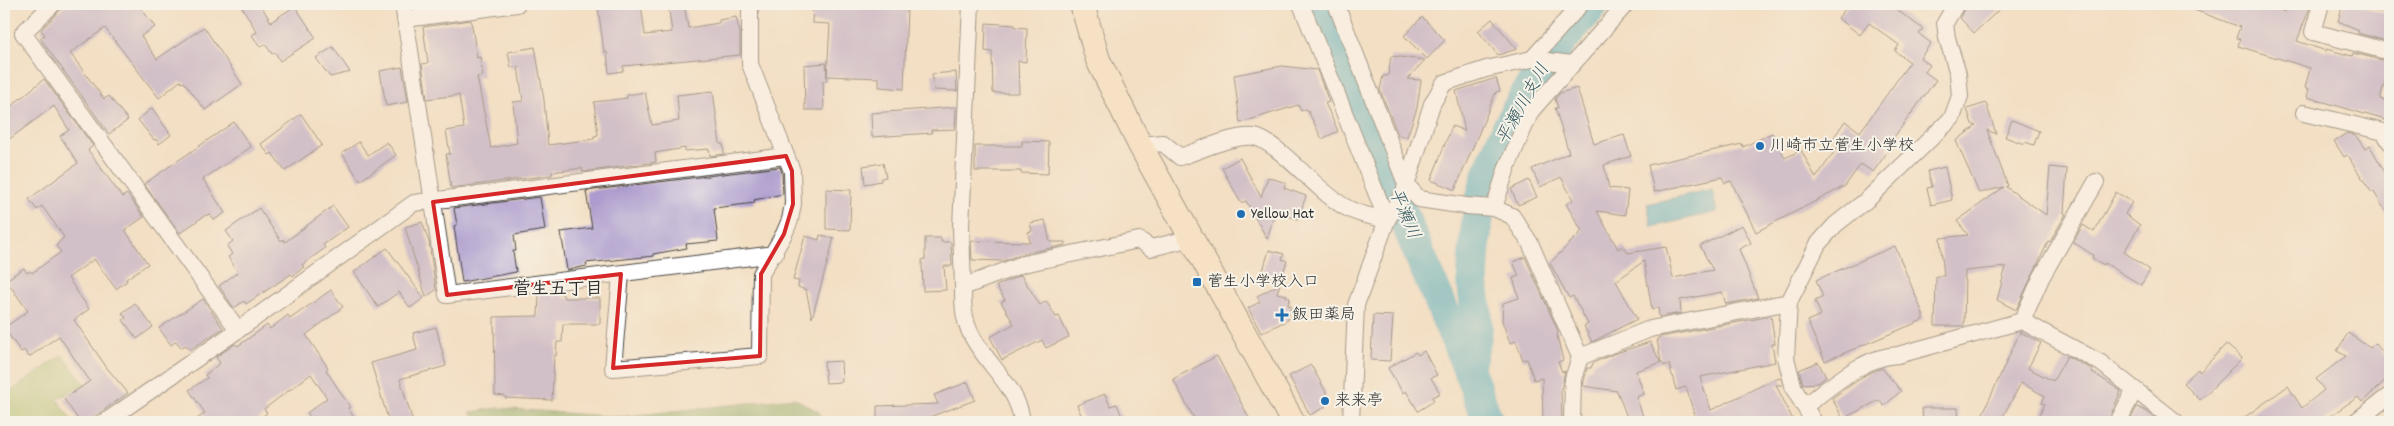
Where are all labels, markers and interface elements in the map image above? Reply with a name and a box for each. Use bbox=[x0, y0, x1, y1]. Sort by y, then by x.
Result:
water label: 平瀬川支川 bbox=[1491, 60, 1557, 150]
place label: 川崎市立菅生小学校 bbox=[1770, 135, 1914, 158]
marker: 川崎市立菅生小学校 bbox=[1754, 140, 1766, 152]
water label: 平瀬川 bbox=[1381, 184, 1425, 244]
place label: Yellow Hat bbox=[1251, 203, 1314, 226]
marker: Yellow Hat bbox=[1235, 208, 1247, 220]
place label: 菅生小学校入口 bbox=[1207, 271, 1319, 294]
marker: 菅生小学校入口 bbox=[1191, 276, 1203, 288]
district label: 菅生五丁目 bbox=[513, 278, 603, 303]
place label: 飯田薬局 bbox=[1292, 304, 1356, 327]
marker: 飯田薬局 bbox=[1276, 309, 1288, 321]
place label: 来来亭 bbox=[1335, 390, 1383, 413]
marker: 来来亭 bbox=[1319, 395, 1331, 407]

